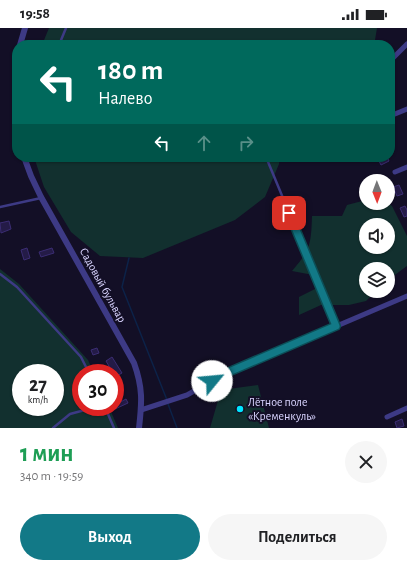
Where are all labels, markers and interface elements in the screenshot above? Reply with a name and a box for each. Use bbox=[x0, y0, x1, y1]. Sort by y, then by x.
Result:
text: 19:58 bbox=[20, 6, 50, 21]
icon: left bbox=[32, 56, 84, 108]
text: 180 m bbox=[98, 57, 163, 85]
text: Налево bbox=[98, 90, 152, 108]
icon: left bbox=[151, 132, 173, 154]
icon: ahead bbox=[193, 132, 215, 154]
icon: right bbox=[235, 132, 257, 154]
north arrow bbox=[359, 174, 395, 210]
map controls bbox=[359, 174, 395, 298]
pin bbox=[272, 196, 306, 230]
icon: arrive bbox=[278, 202, 300, 224]
button: sound bbox=[359, 218, 395, 254]
street label: Садовый бульвар bbox=[77, 246, 128, 325]
button: layers bbox=[359, 262, 395, 298]
position arrow bbox=[191, 360, 233, 402]
speed limit sign: 30 bbox=[72, 364, 124, 416]
text: 27 bbox=[29, 375, 47, 395]
text: km/h bbox=[28, 395, 48, 405]
place label: Лётное поле «Кременкуль» bbox=[248, 396, 316, 423]
marker: Лётное поле «Кременкуль» bbox=[235, 404, 245, 414]
button: close bbox=[345, 441, 387, 483]
text: 1 мин bbox=[20, 442, 74, 466]
text: 340 m · 19:59 bbox=[20, 470, 83, 483]
button: Выход bbox=[20, 514, 200, 560]
button: Поделиться bbox=[208, 514, 387, 560]

